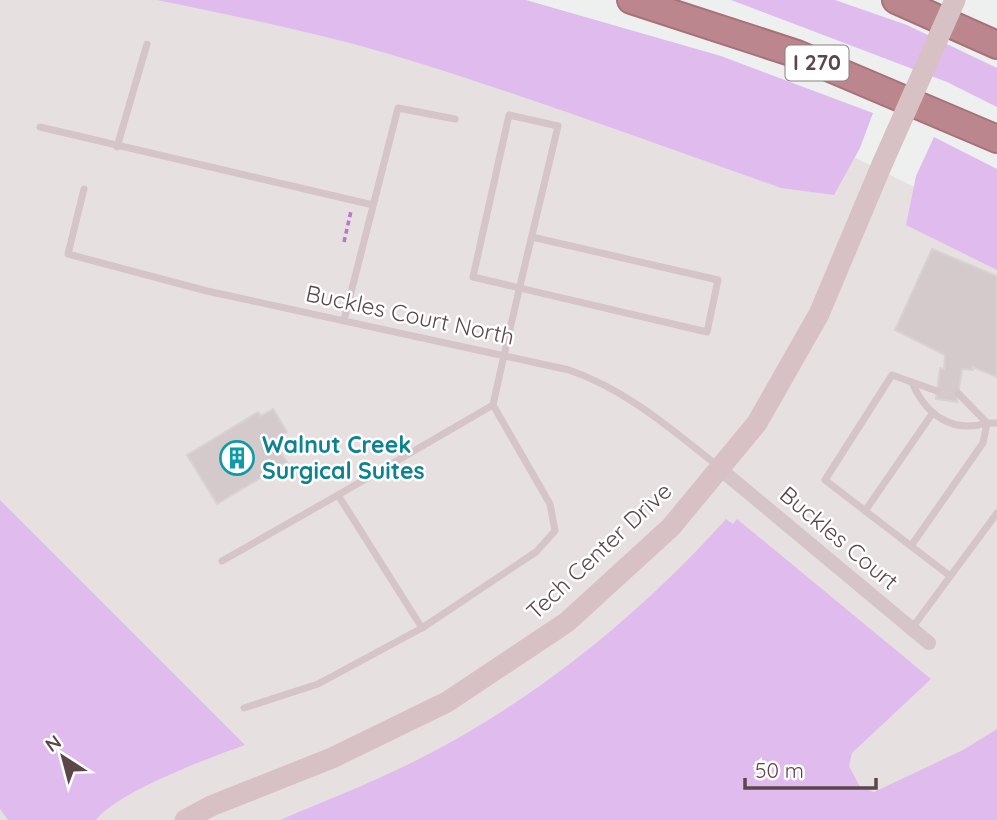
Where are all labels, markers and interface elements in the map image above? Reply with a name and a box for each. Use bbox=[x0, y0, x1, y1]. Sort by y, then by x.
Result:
road number: I 270 bbox=[786, 46, 848, 80]
street label: Buckles Court North bbox=[303, 278, 517, 351]
place label: Walnut Creek Surgical Suites bbox=[262, 430, 425, 485]
building icon: Walnut Creek Surgical Suites bbox=[218, 439, 256, 477]
street label: Tech Center Drive bbox=[520, 476, 677, 625]
street label: Buckles Court bbox=[774, 480, 905, 596]
north arrow bbox=[28, 722, 98, 792]
text: N bbox=[40, 729, 66, 757]
scale bar bbox=[745, 746, 876, 790]
text: 50 m bbox=[755, 757, 804, 783]

